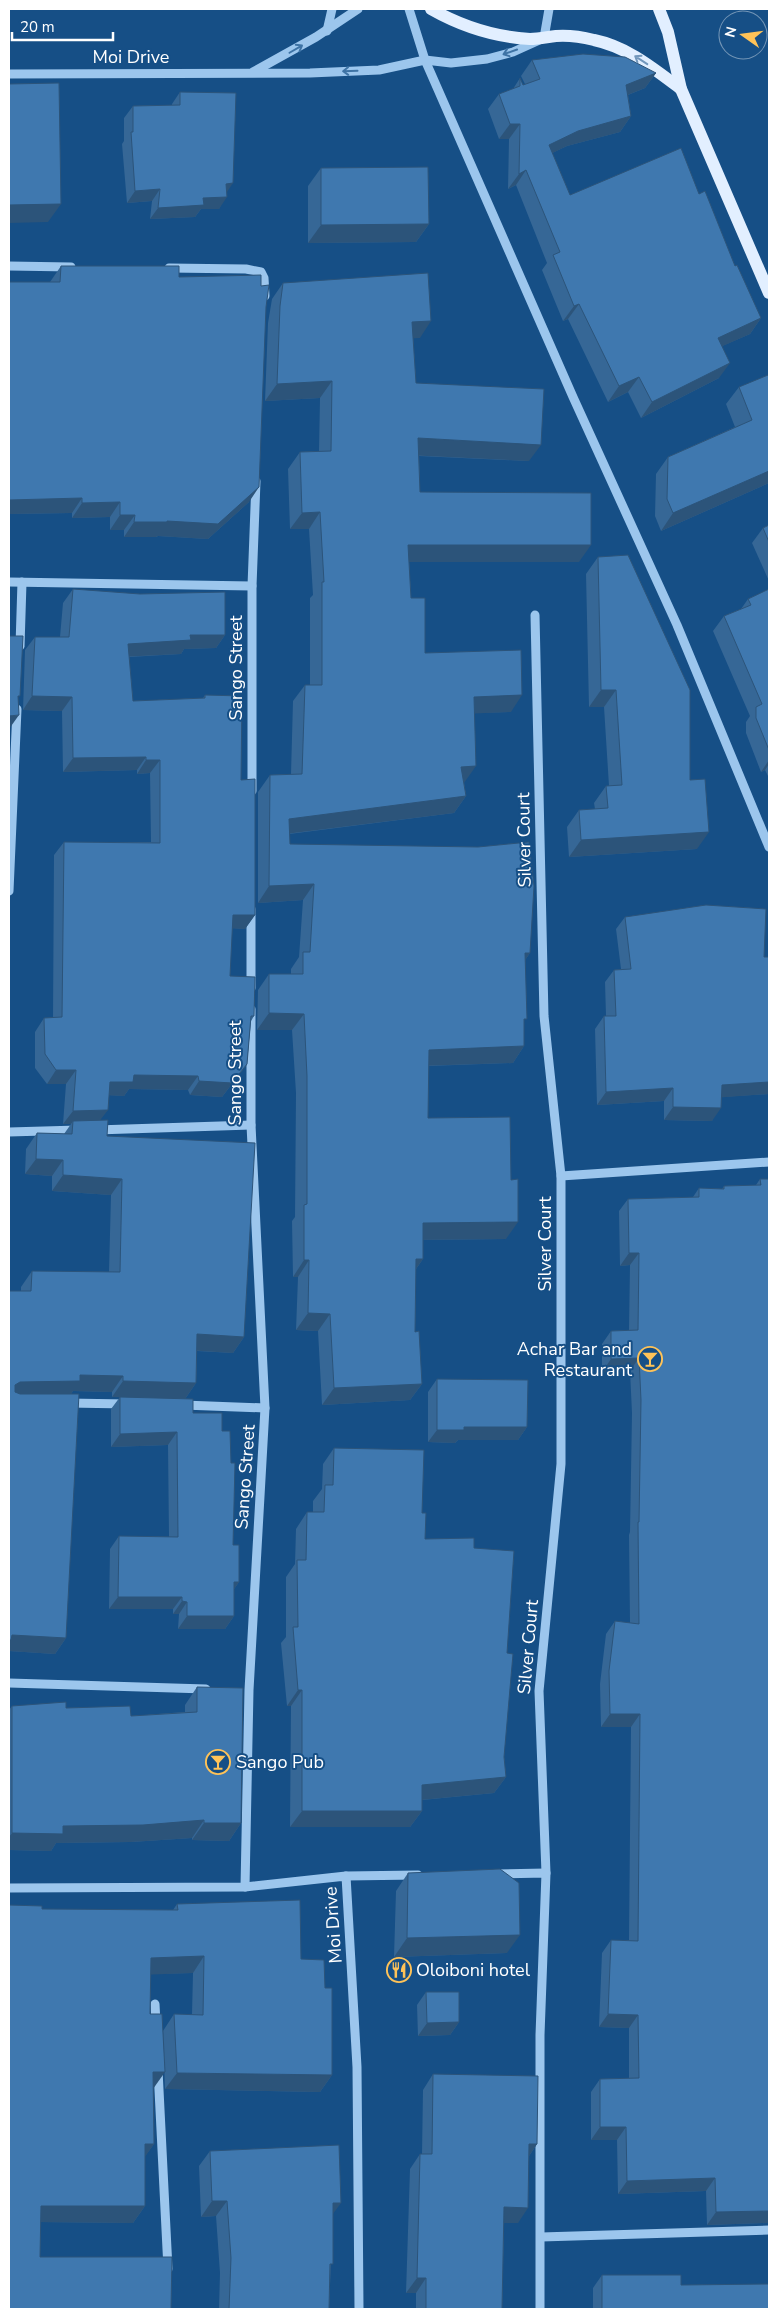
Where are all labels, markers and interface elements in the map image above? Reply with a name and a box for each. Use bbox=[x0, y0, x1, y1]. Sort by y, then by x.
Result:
scale bar bbox=[12, 10, 114, 42]
north arrow bbox=[718, 10, 768, 60]
text: 20 m bbox=[20, 17, 55, 37]
text: N bbox=[720, 25, 741, 39]
one-way arrow bbox=[288, 44, 303, 54]
street label: Moi Drive bbox=[93, 45, 169, 69]
one-way arrow bbox=[503, 48, 518, 57]
one-way arrow bbox=[634, 55, 648, 66]
one-way arrow bbox=[342, 66, 358, 76]
street label: Sango Street bbox=[224, 615, 248, 721]
street label: Silver Court bbox=[511, 792, 537, 888]
street label: Sango Street bbox=[223, 1020, 247, 1126]
street label: Silver Court bbox=[533, 1196, 557, 1291]
place label: Achar Bar and Restaurant bbox=[517, 1337, 633, 1382]
bar icon: Achar Bar and Restaurant bbox=[637, 1346, 663, 1372]
street label: Sango Street bbox=[229, 1423, 261, 1530]
street label: Silver Court bbox=[512, 1598, 544, 1695]
bar icon: Sango Pub bbox=[205, 1749, 231, 1775]
place label: Sango Pub bbox=[236, 1750, 324, 1774]
street label: Moi Drive bbox=[318, 1886, 348, 1964]
restaurant icon: Oloiboni hotel bbox=[386, 1957, 412, 1983]
place label: Oloiboni hotel bbox=[416, 1958, 531, 1982]

